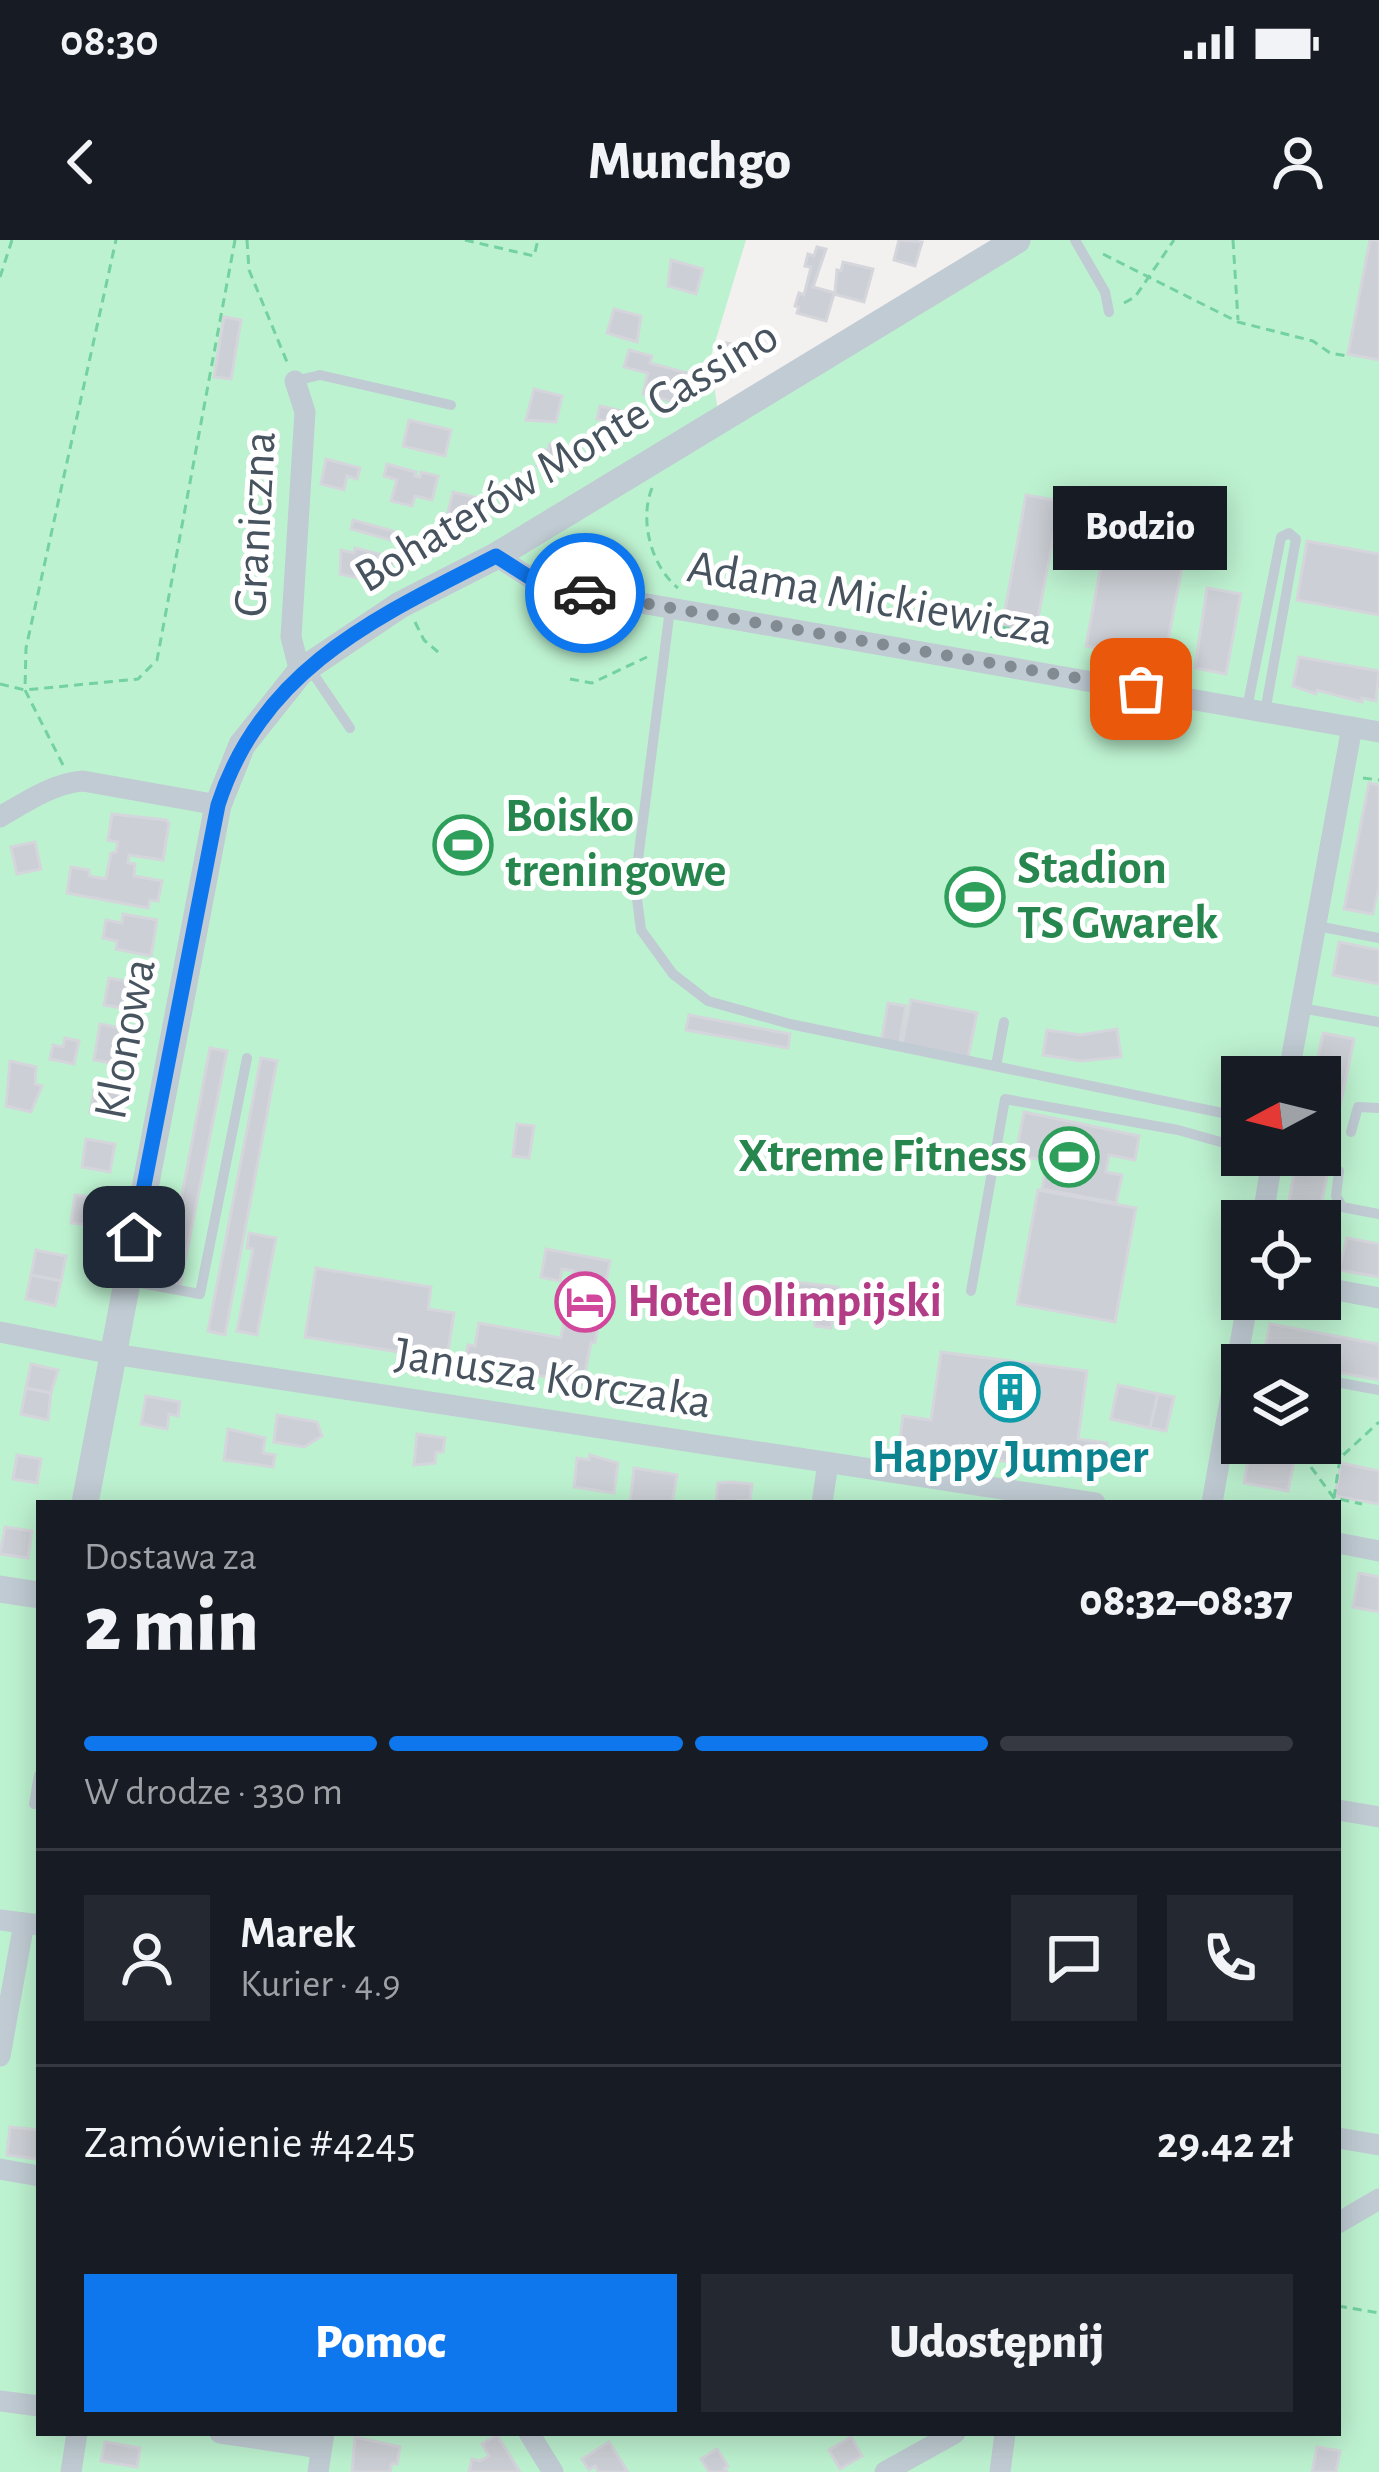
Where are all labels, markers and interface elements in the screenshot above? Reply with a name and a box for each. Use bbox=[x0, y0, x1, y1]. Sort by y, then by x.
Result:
text: 08:30 bbox=[60, 19, 159, 64]
icon: back bbox=[48, 129, 114, 195]
icon: person bbox=[1265, 129, 1331, 195]
text: Munchgo bbox=[588, 135, 791, 189]
street label: Bohaterów Monte Cassino bbox=[347, 312, 787, 602]
street label: Graniczna bbox=[227, 430, 285, 618]
callout: Bodzio bbox=[1054, 485, 1228, 569]
text: Bodzio bbox=[1085, 508, 1195, 547]
courier bbox=[525, 533, 645, 653]
street label: Adama Mickiewicza bbox=[684, 543, 1056, 655]
icon: car bbox=[552, 560, 618, 626]
pin bbox=[1090, 638, 1192, 740]
icon: bag bbox=[1108, 656, 1174, 722]
place label: Boisko treningowe bbox=[505, 793, 726, 896]
sports icon: Boisko treningowe bbox=[432, 814, 494, 876]
place label: Stadion TS Gwarek bbox=[1017, 845, 1218, 948]
sports icon: Stadion TS Gwarek bbox=[944, 866, 1006, 928]
street label: Klonowa bbox=[87, 955, 165, 1123]
north arrow bbox=[1221, 1056, 1341, 1176]
map controls bbox=[1221, 1056, 1341, 1464]
sports icon: Xtreme Fitness bbox=[1038, 1126, 1100, 1188]
place label: Xtreme Fitness bbox=[738, 1133, 1027, 1181]
pin bbox=[83, 1186, 185, 1288]
button: locate bbox=[1221, 1200, 1341, 1320]
icon: home bbox=[101, 1204, 167, 1270]
hotel icon: Hotel Olimpijski bbox=[554, 1271, 616, 1333]
place label: Hotel Olimpijski bbox=[627, 1278, 942, 1326]
street label: Janusza Korczaka bbox=[391, 1330, 715, 1428]
button: layers bbox=[1221, 1344, 1341, 1464]
building icon: Happy Jumper bbox=[979, 1361, 1041, 1423]
place label: Happy Jumper bbox=[872, 1434, 1149, 1482]
text: Dostawa za bbox=[84, 1538, 257, 1577]
text: 08:32–08:37 bbox=[1079, 1579, 1293, 1624]
text: 2 min bbox=[84, 1587, 259, 1665]
text: W drodze · 330 m bbox=[84, 1773, 343, 1812]
button: person bbox=[84, 1895, 210, 2021]
button: chat bbox=[1011, 1895, 1137, 2021]
button: phone bbox=[1167, 1895, 1293, 2021]
text: Marek bbox=[240, 1911, 356, 1956]
text: Kurier · 4.9 bbox=[240, 1965, 401, 2004]
text: Zamówienie #4245 bbox=[84, 2121, 416, 2166]
text: 29.42 zł bbox=[1157, 2121, 1293, 2166]
button: Pomoc bbox=[84, 2274, 677, 2412]
button: Udostępnij bbox=[701, 2274, 1293, 2412]

